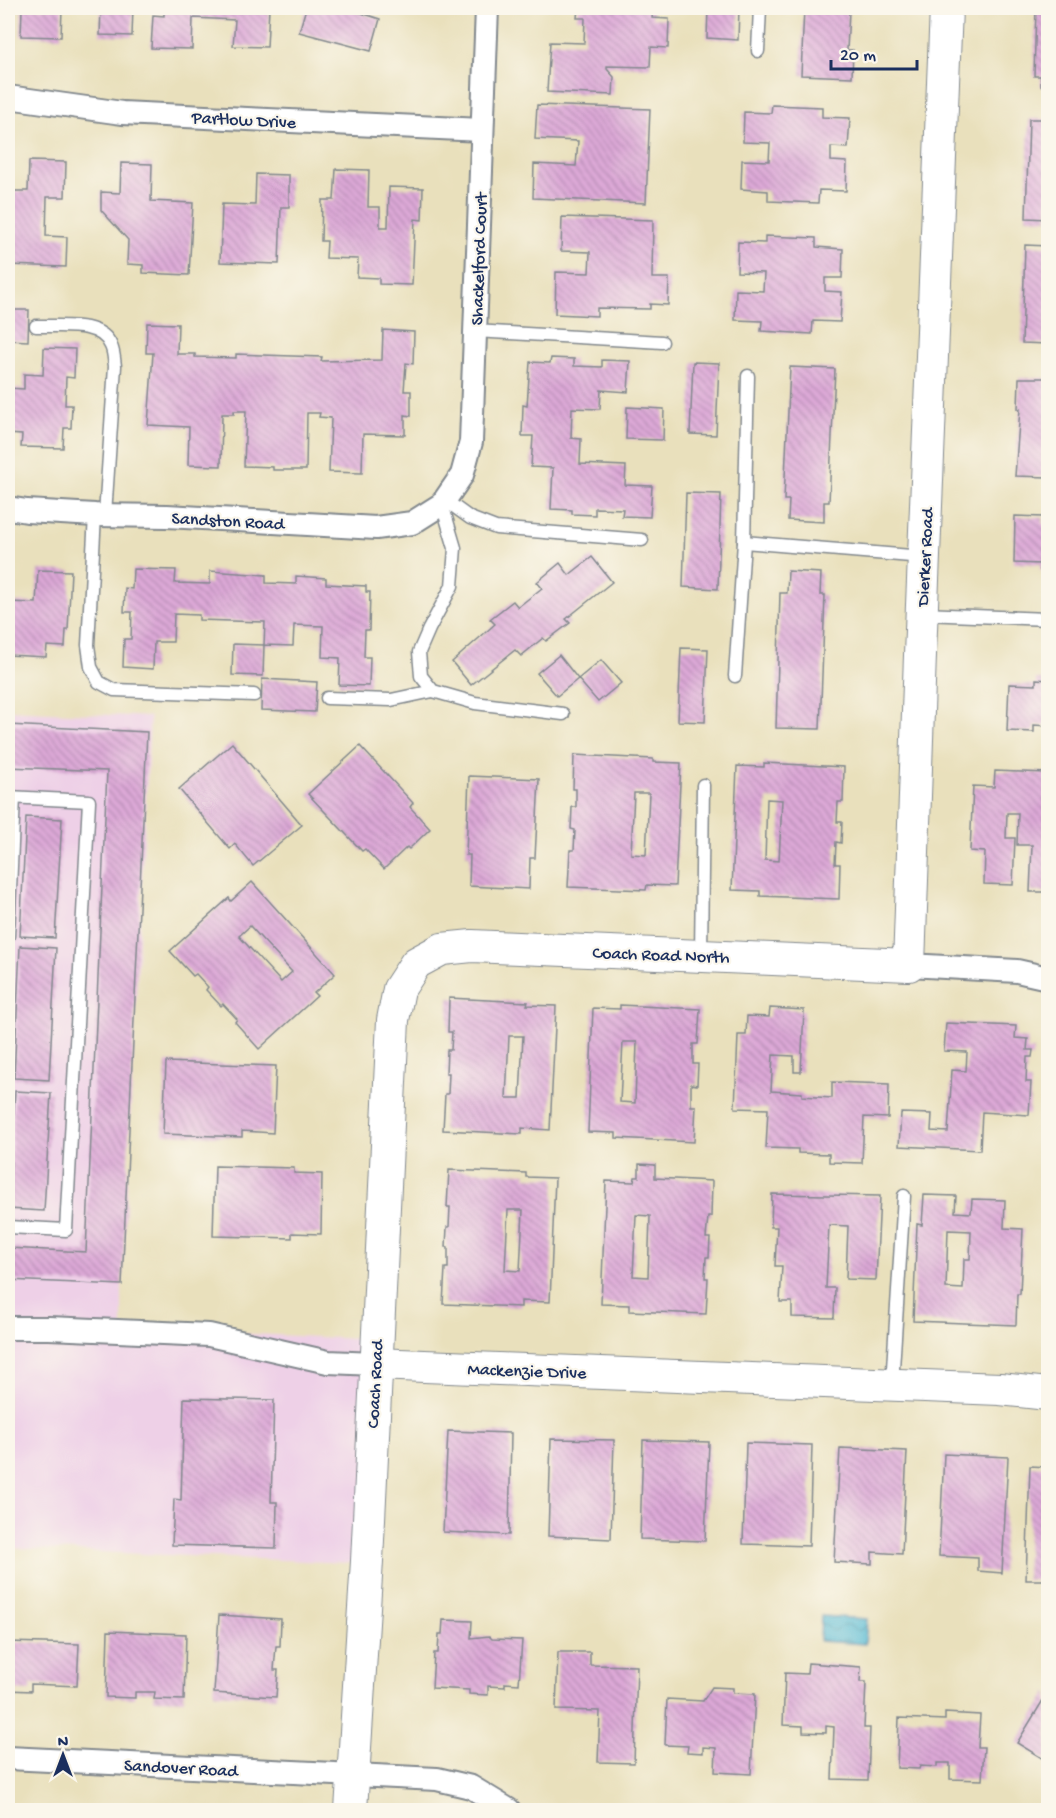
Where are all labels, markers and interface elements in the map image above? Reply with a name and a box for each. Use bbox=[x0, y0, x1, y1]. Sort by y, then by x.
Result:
scale bar bbox=[831, 33, 916, 71]
text: 20 m bbox=[840, 46, 876, 67]
street label: Partlow Drive bbox=[190, 108, 297, 135]
street label: Shackelford Court bbox=[468, 191, 493, 326]
street label: Dierker Road bbox=[913, 506, 940, 608]
street label: Sandston Road bbox=[171, 509, 286, 536]
street label: Coach Road North bbox=[592, 944, 730, 969]
street label: Coach Road bbox=[364, 1338, 389, 1429]
street label: Mackenzie Drive bbox=[467, 1360, 587, 1385]
north arrow bbox=[33, 1725, 93, 1785]
text: N bbox=[58, 1734, 69, 1753]
street label: Sandover Road bbox=[123, 1756, 240, 1783]

